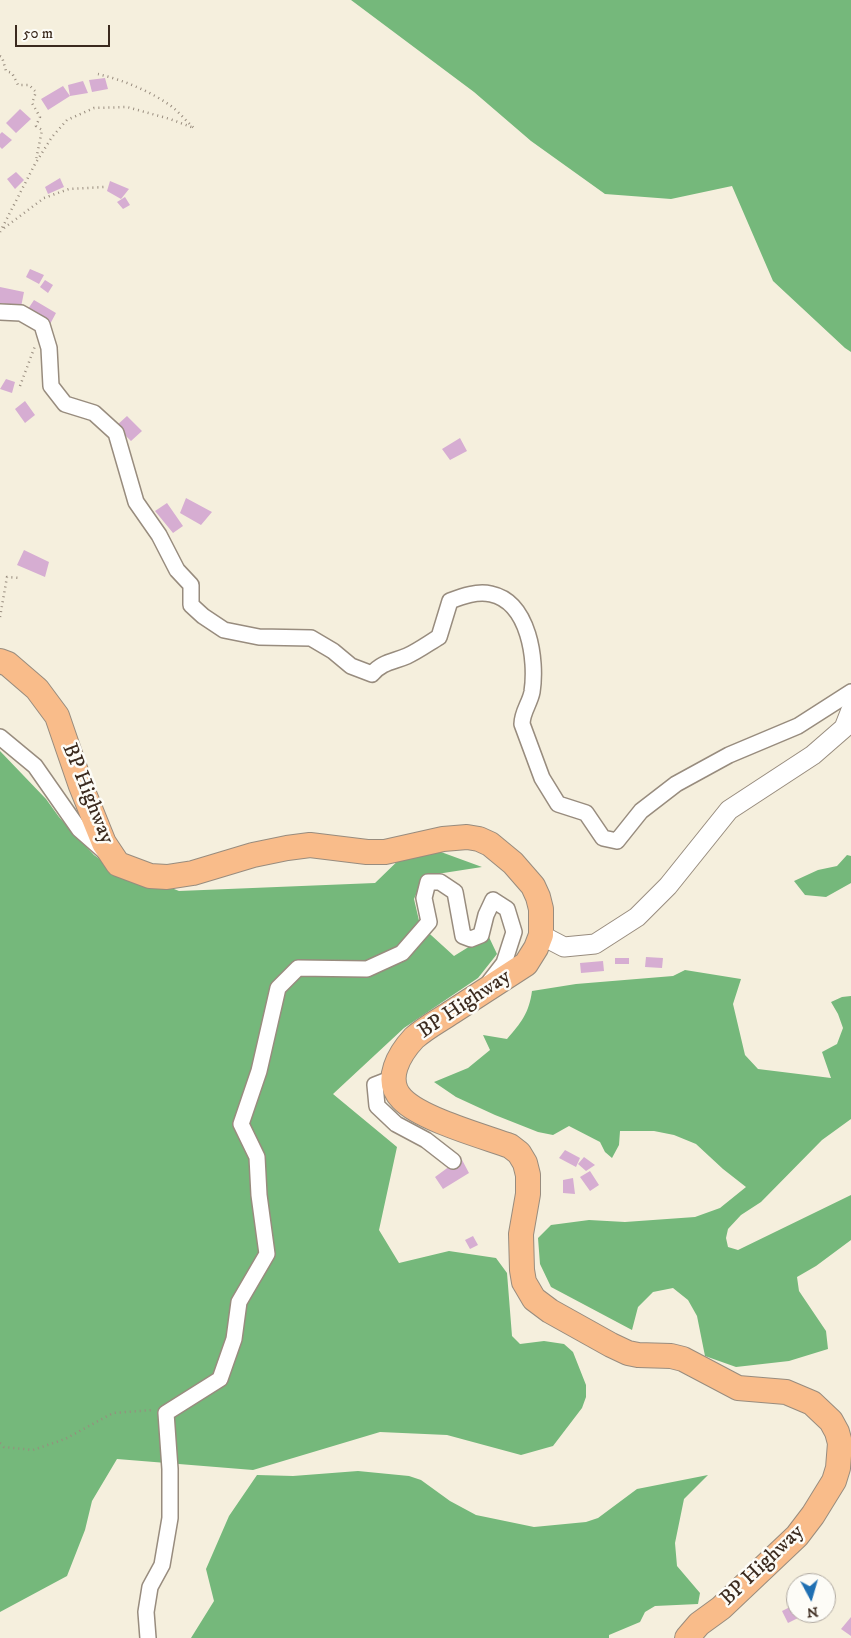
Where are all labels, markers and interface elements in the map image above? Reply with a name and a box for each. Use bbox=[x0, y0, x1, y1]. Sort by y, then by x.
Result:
scale bar bbox=[18, 15, 112, 47]
text: 50 m bbox=[23, 24, 53, 43]
street label: BP Highway bbox=[55, 740, 119, 848]
street label: BP Highway bbox=[414, 965, 516, 1045]
street label: BP Highway bbox=[716, 1520, 810, 1612]
north arrow bbox=[786, 1573, 836, 1623]
text: N bbox=[806, 1602, 819, 1621]

